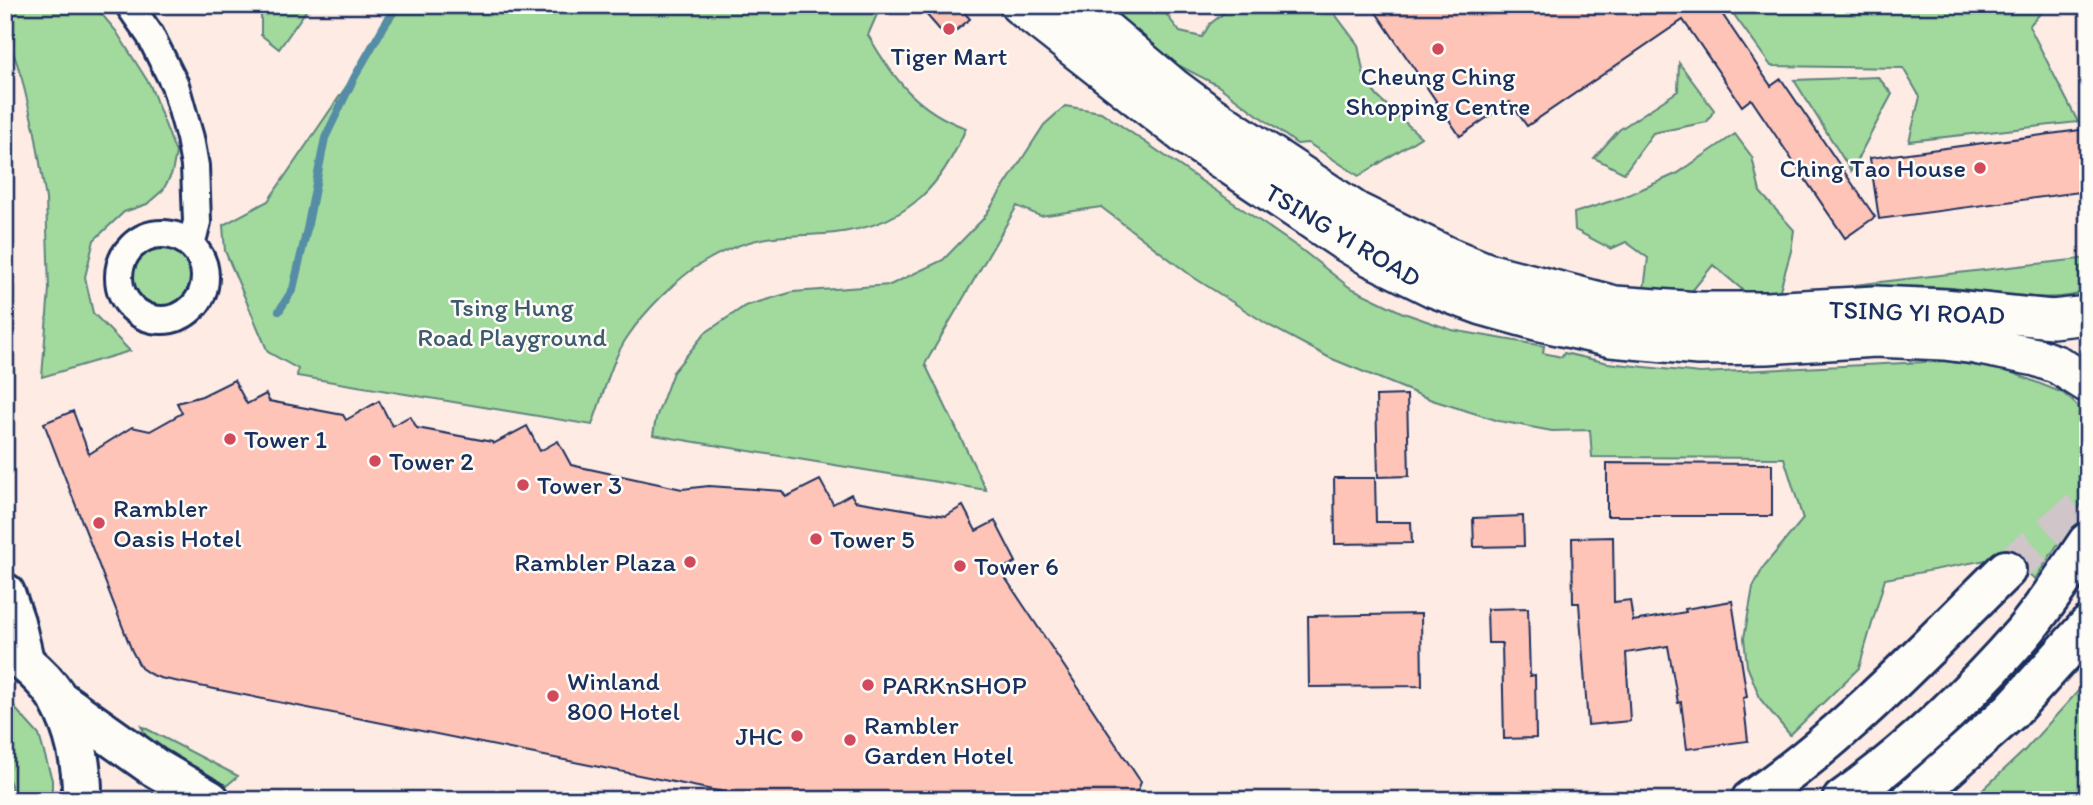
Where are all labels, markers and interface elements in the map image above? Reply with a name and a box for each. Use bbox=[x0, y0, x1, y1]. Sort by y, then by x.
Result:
marker: Tiger Mart bbox=[941, 21, 957, 37]
place label: Tiger Mart bbox=[890, 40, 1008, 72]
marker: Cheung Ching Shopping Centre bbox=[1430, 41, 1446, 57]
place label: Cheung Ching Shopping Centre bbox=[1346, 60, 1530, 122]
place label: Ching Tao House bbox=[1780, 152, 1966, 184]
marker: Ching Tao House bbox=[1972, 160, 1988, 176]
street label: TSING YI ROAD bbox=[1259, 176, 1427, 294]
park label: Tsing Hung Road Playground bbox=[417, 291, 607, 353]
street label: TSING YI ROAD bbox=[1828, 293, 2006, 331]
place label: Tower 1 bbox=[244, 423, 327, 455]
marker: Tower 1 bbox=[222, 431, 238, 447]
place label: Tower 2 bbox=[389, 445, 474, 477]
marker: Tower 2 bbox=[367, 453, 383, 469]
place label: Tower 3 bbox=[537, 469, 622, 501]
marker: Tower 3 bbox=[515, 477, 531, 493]
place label: Rambler Oasis Hotel bbox=[113, 492, 242, 554]
marker: Rambler Oasis Hotel bbox=[91, 515, 107, 531]
place label: Tower 5 bbox=[830, 523, 915, 555]
marker: Tower 5 bbox=[808, 531, 824, 547]
place label: Rambler Plaza bbox=[514, 546, 676, 578]
place label: Tower 6 bbox=[974, 550, 1059, 582]
marker: Rambler Plaza bbox=[682, 554, 698, 570]
marker: Tower 6 bbox=[952, 558, 968, 574]
place label: Winland 800 Hotel bbox=[567, 665, 680, 727]
place label: PARKnSHOP bbox=[882, 669, 1027, 701]
marker: PARKnSHOP bbox=[860, 677, 876, 693]
marker: Winland 800 Hotel bbox=[545, 688, 561, 704]
place label: Rambler Garden Hotel bbox=[864, 709, 1013, 771]
place label: JHC bbox=[736, 720, 783, 752]
marker: JHC bbox=[789, 728, 805, 744]
marker: Rambler Garden Hotel bbox=[842, 732, 858, 748]

